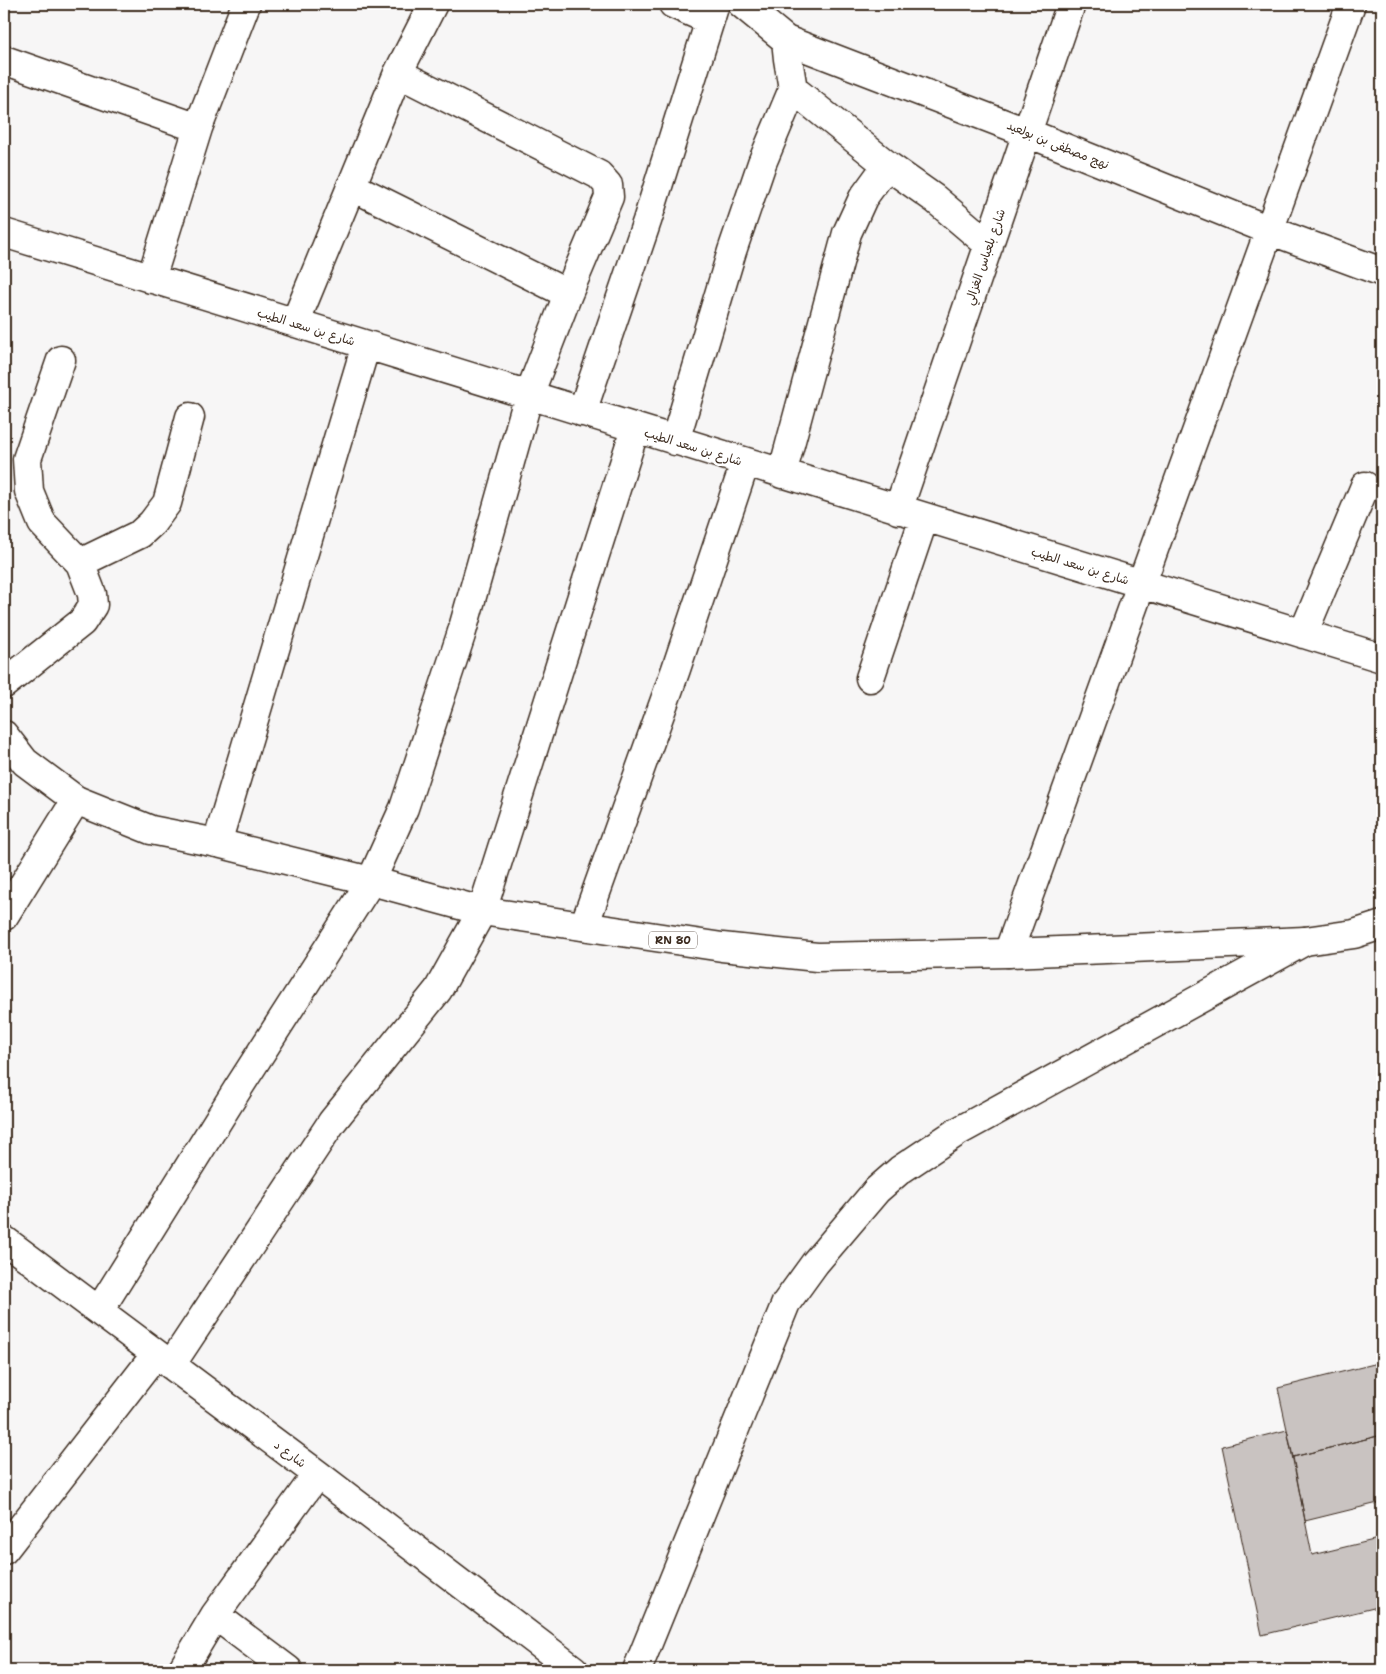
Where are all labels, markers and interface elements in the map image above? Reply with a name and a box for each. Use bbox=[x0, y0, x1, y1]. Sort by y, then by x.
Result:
street label: نهج مصطفى بن بولعيد bbox=[1004, 117, 1111, 174]
street label: شارع بلعباس الغزالي bbox=[961, 207, 1012, 308]
street label: شارع بن سعد الطيب bbox=[255, 305, 357, 350]
street label: شارع بن سعد الطيب bbox=[642, 425, 744, 470]
street label: شارع بن سعد الطيب bbox=[1029, 544, 1131, 589]
road number: RN 80 bbox=[649, 932, 697, 948]
street label: شارع د bbox=[270, 1437, 309, 1472]

